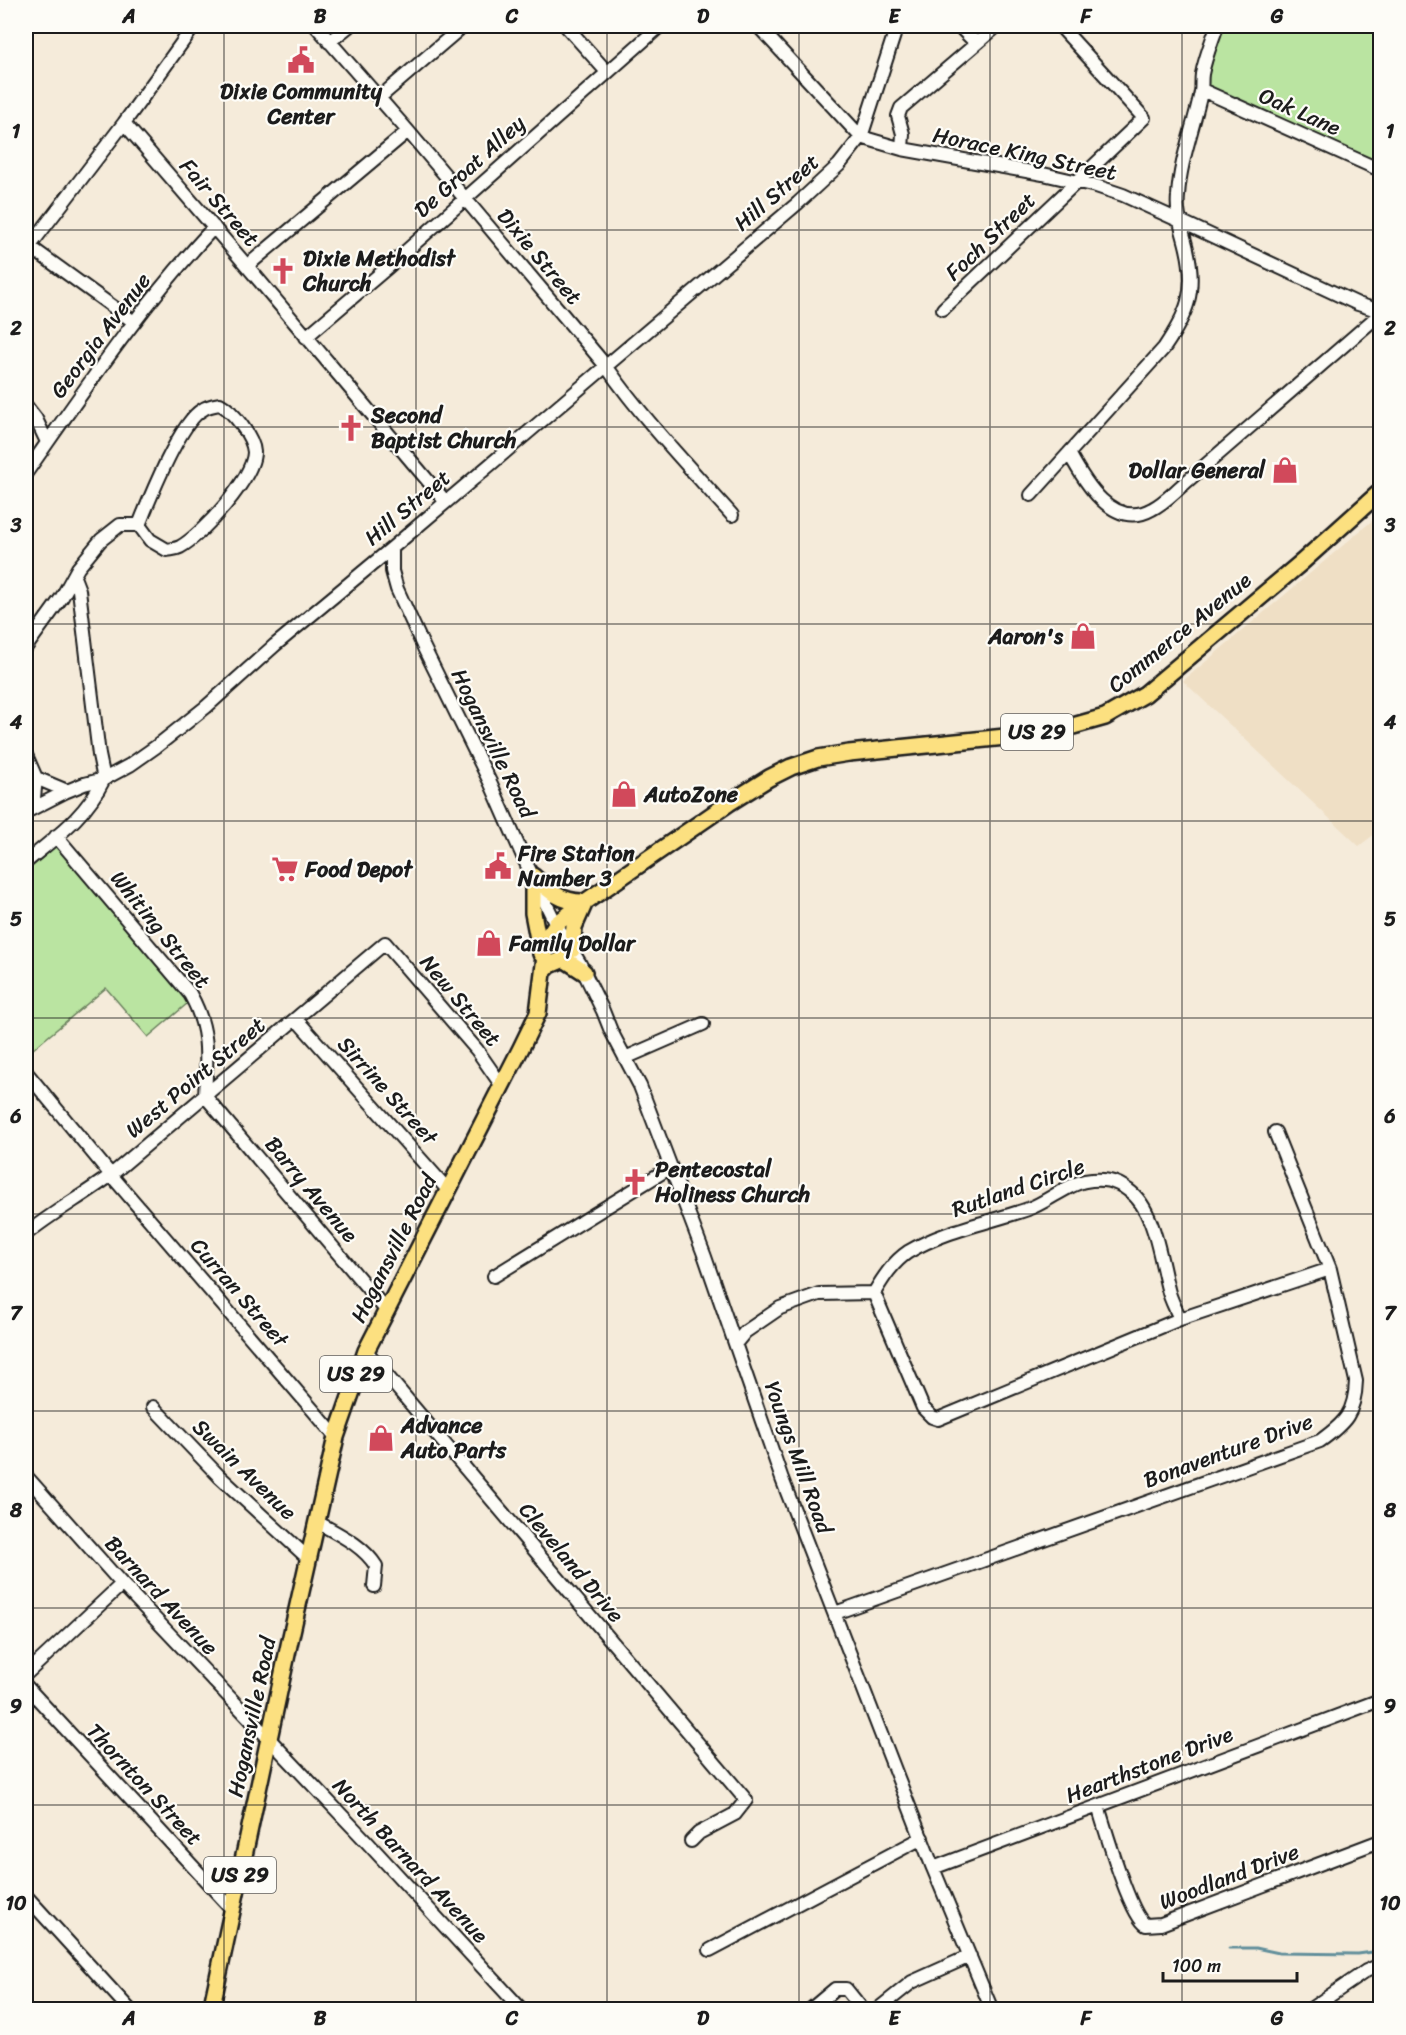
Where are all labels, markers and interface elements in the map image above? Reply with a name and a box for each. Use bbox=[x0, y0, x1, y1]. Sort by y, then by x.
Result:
text: A bbox=[121, 0, 136, 34]
text: B bbox=[314, 0, 327, 34]
text: C bbox=[505, 0, 519, 34]
text: D bbox=[697, 0, 710, 34]
text: E bbox=[888, 0, 901, 34]
text: F bbox=[1080, 0, 1093, 34]
text: G bbox=[1270, 0, 1284, 34]
public building icon: Dixie Community Center bbox=[286, 45, 316, 75]
place label: Dixie Community Center bbox=[220, 72, 383, 136]
street label: Oak Lane bbox=[1252, 76, 1348, 147]
street label: De Groat Alley bbox=[404, 105, 535, 228]
text: 1 bbox=[12, 114, 21, 149]
text: 1 bbox=[1386, 114, 1395, 149]
street label: Horace King Street bbox=[929, 115, 1121, 192]
street label: Hill Street bbox=[724, 143, 829, 241]
street label: Fair Street bbox=[170, 149, 270, 256]
street label: Foch Street bbox=[935, 182, 1046, 290]
street label: Dixie Street bbox=[487, 199, 593, 314]
place label: Dixie Methodist Church bbox=[302, 239, 456, 303]
church icon: Dixie Methodist Church bbox=[268, 256, 298, 286]
street label: Georgia Avenue bbox=[40, 264, 161, 407]
text: 2 bbox=[9, 311, 22, 346]
text: 2 bbox=[1383, 311, 1396, 346]
place label: Second Baptist Church bbox=[370, 396, 517, 460]
church icon: Second Baptist Church bbox=[336, 413, 366, 443]
place label: Dollar General bbox=[1129, 451, 1266, 490]
shop icon: Dollar General bbox=[1270, 455, 1300, 485]
street label: Hill Street bbox=[355, 459, 460, 556]
text: 3 bbox=[10, 508, 22, 543]
text: 3 bbox=[1384, 508, 1396, 543]
street label: Commerce Avenue bbox=[1098, 561, 1261, 703]
place label: Aaron's bbox=[987, 617, 1064, 656]
shop icon: Aaron's bbox=[1068, 621, 1098, 651]
street label: Hogansville Road bbox=[440, 661, 547, 826]
text: 4 bbox=[9, 705, 23, 740]
text: 4 bbox=[1383, 705, 1397, 740]
road number: US 29 bbox=[1001, 714, 1073, 750]
place label: AutoZone bbox=[643, 775, 739, 814]
shop icon: AutoZone bbox=[609, 779, 639, 809]
place label: Fire Station Number 3 bbox=[517, 834, 635, 898]
place label: Food Depot bbox=[304, 850, 413, 889]
public building icon: Fire Station Number 3 bbox=[483, 851, 513, 881]
supermarket icon: Food Depot bbox=[270, 854, 300, 884]
street label: Whiting Street bbox=[100, 861, 221, 998]
text: 5 bbox=[10, 902, 22, 937]
text: 5 bbox=[1384, 902, 1396, 937]
place label: Family Dollar bbox=[508, 924, 637, 963]
shop icon: Family Dollar bbox=[474, 928, 504, 958]
street label: New Street bbox=[410, 945, 512, 1056]
street label: West Point Street bbox=[116, 1006, 275, 1148]
street label: Sirrine Street bbox=[328, 1027, 448, 1155]
text: 6 bbox=[9, 1099, 22, 1134]
text: 6 bbox=[1383, 1099, 1396, 1134]
street label: Barry Avenue bbox=[255, 1127, 369, 1252]
street label: Rutland Circle bbox=[946, 1146, 1090, 1228]
place label: Pentecostal Holiness Church bbox=[654, 1150, 810, 1214]
street label: Hogansville Road bbox=[339, 1166, 448, 1330]
church icon: Pentecostal Holiness Church bbox=[620, 1167, 650, 1197]
street label: Curran Street bbox=[180, 1228, 300, 1357]
text: 7 bbox=[10, 1296, 23, 1331]
text: 7 bbox=[1384, 1296, 1397, 1331]
road number: US 29 bbox=[320, 1356, 392, 1392]
street label: Youngs Mill Road bbox=[753, 1375, 845, 1540]
street label: Bonaventure Drive bbox=[1138, 1402, 1318, 1499]
place label: Advance Auto Parts bbox=[400, 1406, 507, 1470]
street label: Swain Avenue bbox=[183, 1409, 306, 1530]
shop icon: Advance Auto Parts bbox=[366, 1423, 396, 1453]
text: 8 bbox=[9, 1493, 23, 1528]
street label: Cleveland Drive bbox=[509, 1493, 634, 1632]
text: 8 bbox=[1383, 1493, 1397, 1528]
street label: Barnard Avenue bbox=[95, 1526, 228, 1665]
street label: Hogansville Road bbox=[215, 1632, 288, 1801]
text: 9 bbox=[10, 1689, 22, 1724]
text: 9 bbox=[1384, 1689, 1396, 1724]
street label: Thornton Street bbox=[77, 1713, 213, 1856]
street label: Hearthstone Drive bbox=[1060, 1714, 1239, 1814]
street label: North Barnard Avenue bbox=[323, 1768, 499, 1953]
street label: Woodland Drive bbox=[1153, 1832, 1305, 1921]
road number: US 29 bbox=[204, 1857, 276, 1893]
text: 10 bbox=[5, 1886, 27, 1921]
text: 10 bbox=[1379, 1886, 1401, 1921]
scale bar bbox=[1163, 1945, 1296, 1983]
text: 100 m bbox=[1172, 1950, 1221, 1982]
text: A bbox=[121, 2001, 136, 2035]
text: B bbox=[314, 2001, 327, 2035]
text: C bbox=[505, 2001, 519, 2035]
text: D bbox=[697, 2001, 710, 2035]
text: E bbox=[888, 2001, 901, 2035]
text: F bbox=[1080, 2001, 1093, 2035]
text: G bbox=[1270, 2001, 1284, 2035]

